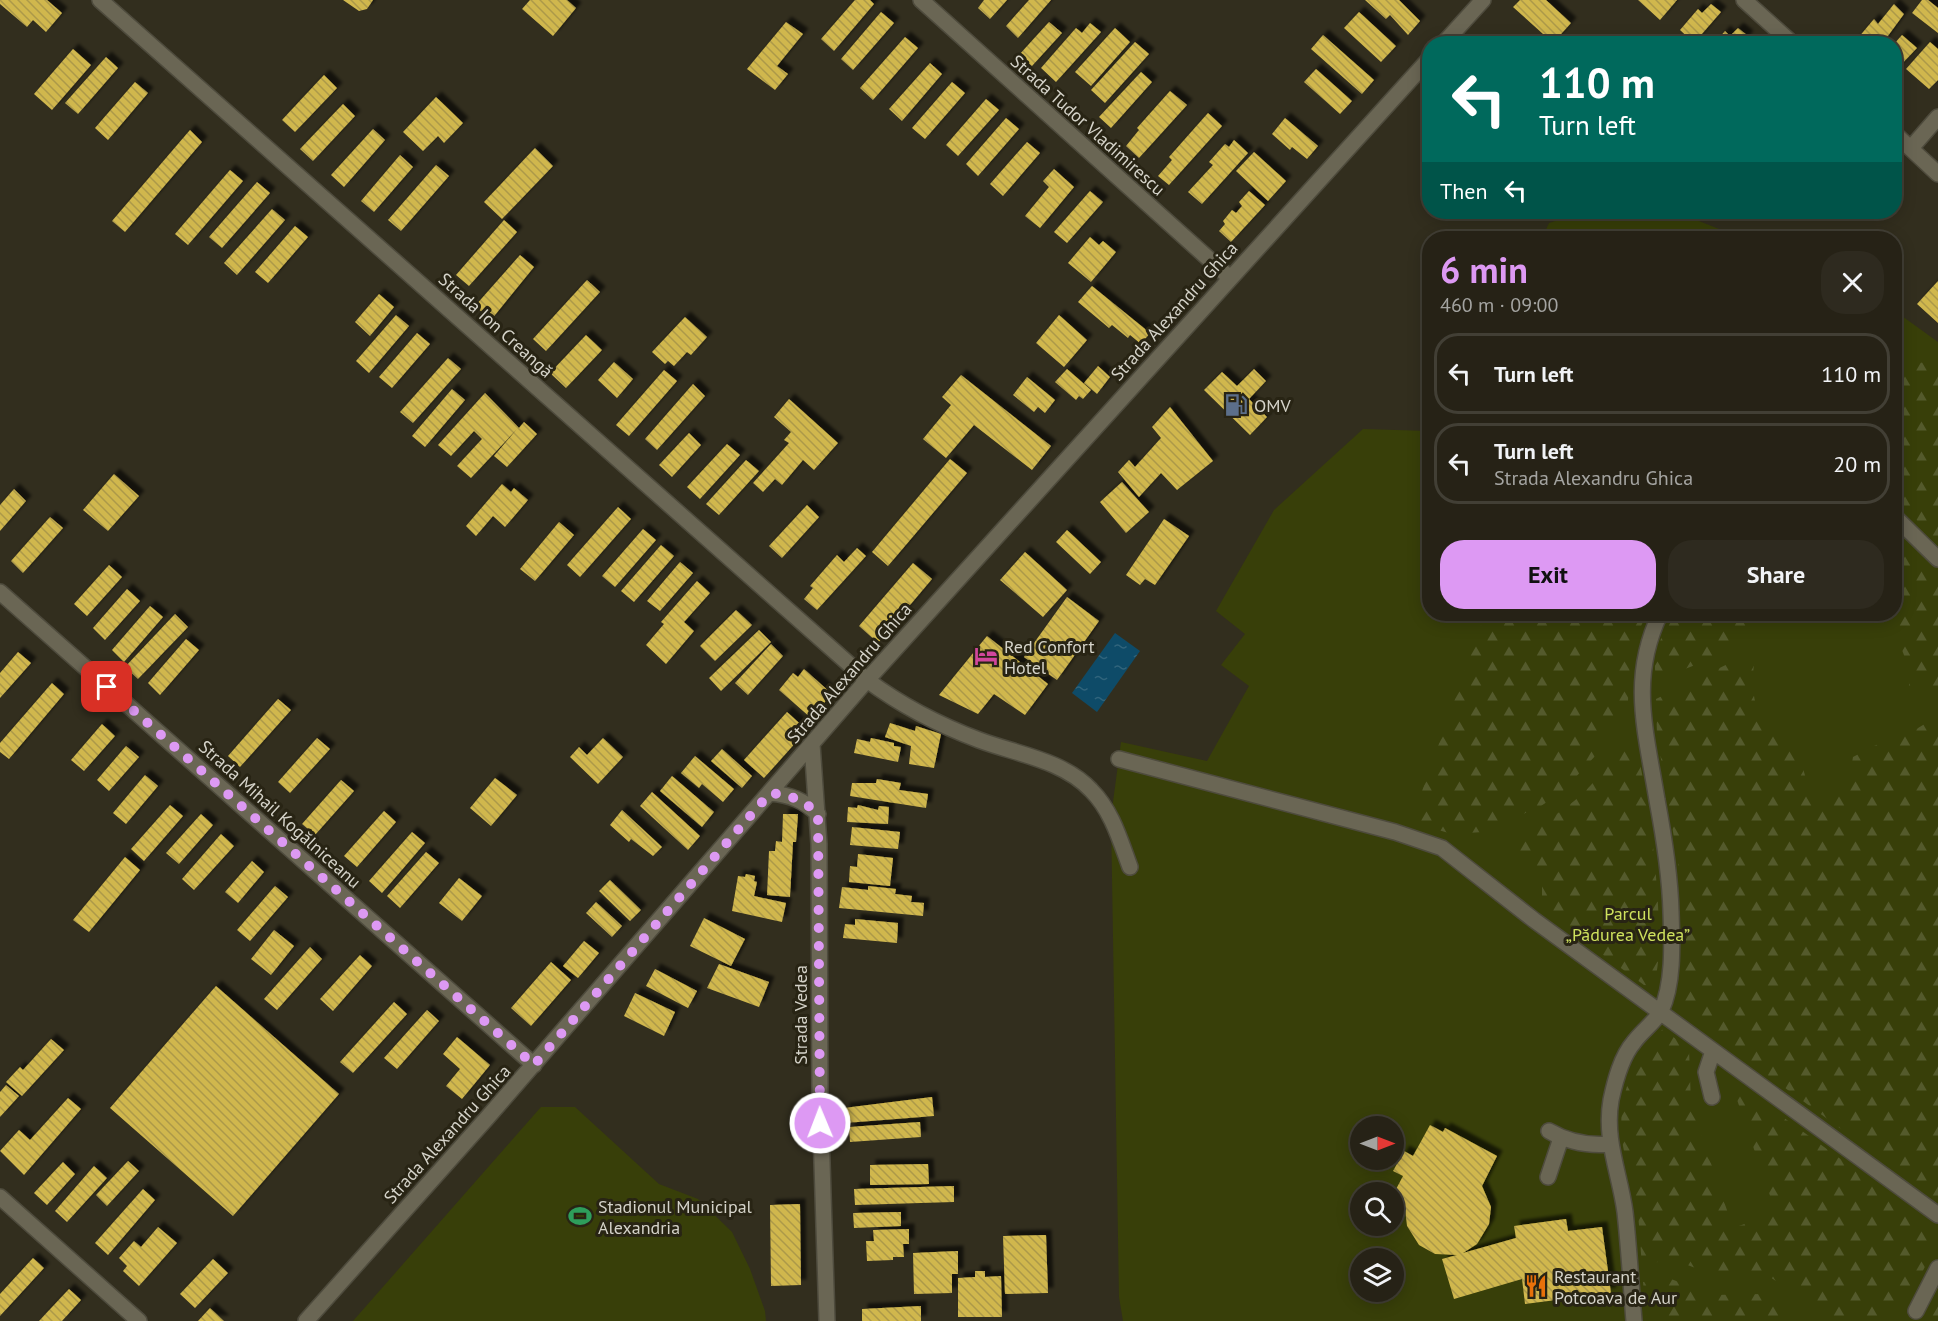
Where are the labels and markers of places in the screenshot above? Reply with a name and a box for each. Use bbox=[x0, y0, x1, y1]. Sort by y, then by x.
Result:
fuel station icon: OMV bbox=[1223, 392, 1249, 418]
place label: OMV bbox=[1254, 394, 1292, 417]
place label: Red Confort Hotel bbox=[1004, 635, 1095, 679]
hotel icon: Red Confort Hotel bbox=[973, 643, 999, 669]
pin bbox=[81, 661, 132, 712]
place label: Stadionul Municipal Alexandria bbox=[598, 1195, 753, 1239]
sports icon: Stadionul Municipal Alexandria bbox=[567, 1203, 593, 1229]
place label: Restaurant Potcoava de Aur bbox=[1554, 1265, 1677, 1309]
restaurant icon: Restaurant Potcoava de Aur bbox=[1523, 1273, 1549, 1299]

